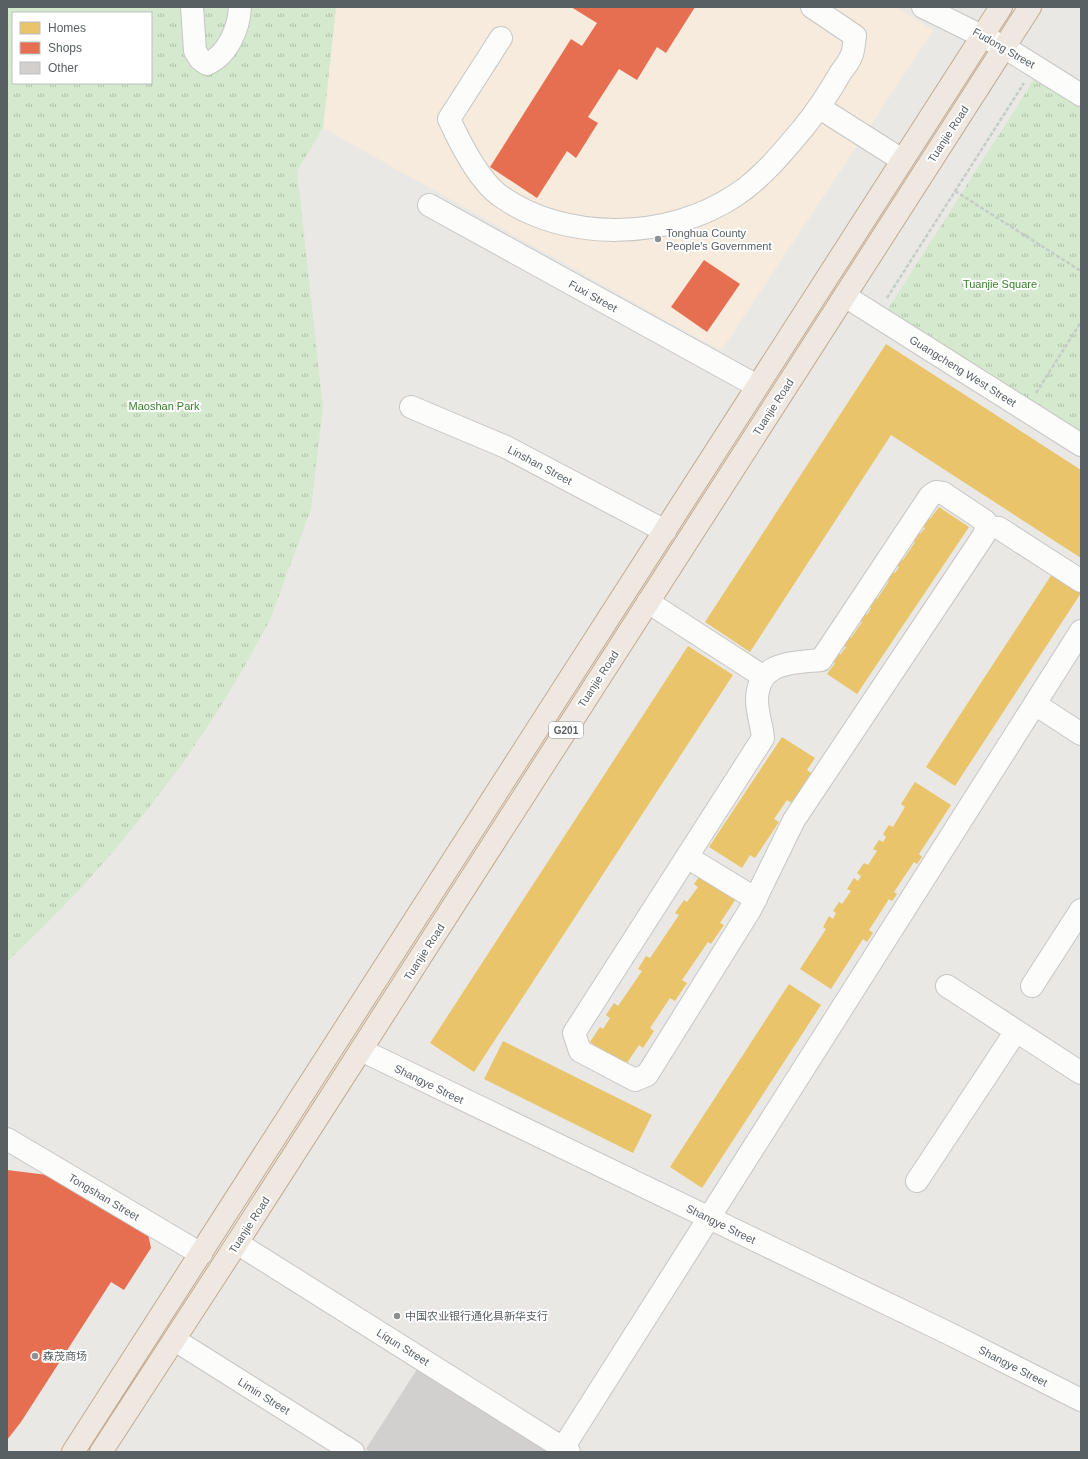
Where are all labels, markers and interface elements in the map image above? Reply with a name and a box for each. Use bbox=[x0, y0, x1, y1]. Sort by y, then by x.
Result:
legend bbox=[12, 12, 152, 84]
text: Homes bbox=[48, 21, 86, 35]
street label: Fudong Street bbox=[971, 25, 1037, 71]
text: Shops bbox=[48, 41, 82, 55]
text: Other bbox=[48, 61, 78, 75]
street label: Tuanjie Road bbox=[925, 103, 971, 165]
place label: Tonghua County People's Government bbox=[666, 227, 771, 252]
marker: Tonghua County People's Government bbox=[653, 234, 663, 244]
street label: Fuxi Street bbox=[567, 278, 619, 314]
park label: Tuanjie Square bbox=[963, 278, 1037, 290]
street label: Guangcheng West Street bbox=[908, 333, 1018, 409]
street label: Tuanjie Road bbox=[750, 376, 796, 438]
park label: Maoshan Park bbox=[129, 400, 200, 412]
street label: Linshan Street bbox=[506, 443, 574, 487]
street label: Tuanjie Road bbox=[575, 648, 621, 710]
road number: G201 bbox=[549, 722, 583, 738]
street label: Tuanjie Road bbox=[401, 921, 447, 983]
street label: Shangye Street bbox=[392, 1062, 466, 1106]
street label: Tongshan Street bbox=[67, 1171, 141, 1223]
street label: Tuanjie Road bbox=[226, 1194, 272, 1256]
street label: Shangye Street bbox=[684, 1202, 758, 1246]
place label: 中国农业银行通化县新华支行 bbox=[405, 1310, 548, 1322]
marker: 中国农业银行通化县新华支行 bbox=[392, 1311, 402, 1321]
street label: Liqun Street bbox=[375, 1326, 431, 1368]
street label: Shangye Street bbox=[976, 1343, 1050, 1389]
place label: 森茂商场 bbox=[43, 1350, 87, 1362]
marker: 森茂商场 bbox=[30, 1351, 40, 1361]
street label: Limin Street bbox=[236, 1375, 292, 1417]

